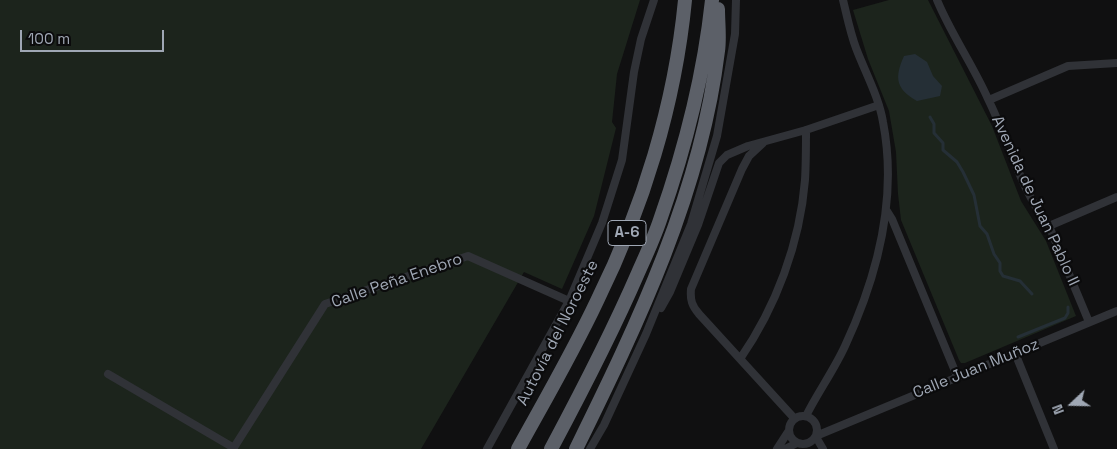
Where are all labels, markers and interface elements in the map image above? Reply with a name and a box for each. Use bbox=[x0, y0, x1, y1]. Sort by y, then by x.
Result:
scale bar bbox=[22, 20, 166, 52]
text: 100 m bbox=[28, 29, 70, 48]
street label: Avenida de Juan Pablo II bbox=[987, 113, 1083, 289]
road number: A-6 bbox=[608, 220, 646, 246]
street label: Calle Peña Enebro bbox=[329, 250, 465, 312]
street label: Autovía del Noroeste bbox=[513, 257, 603, 409]
street label: Calle Juan Muñoz bbox=[910, 335, 1042, 403]
north arrow bbox=[1047, 379, 1097, 429]
text: N bbox=[1048, 402, 1068, 417]

